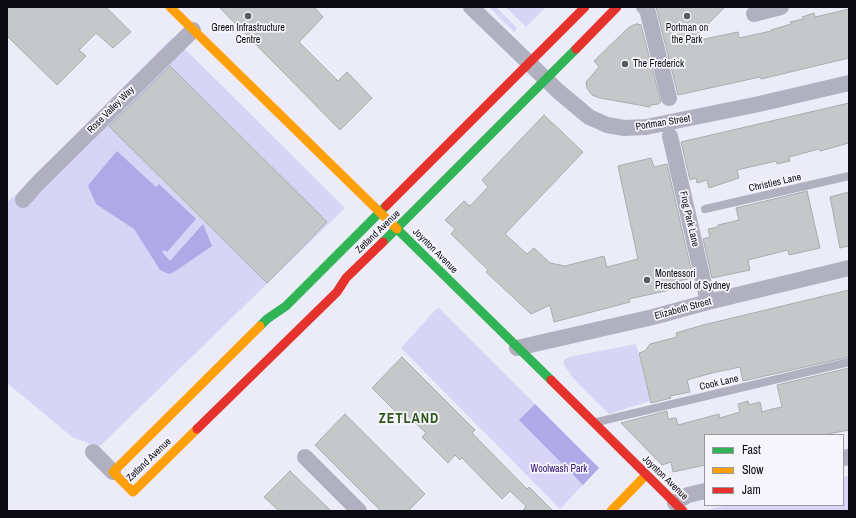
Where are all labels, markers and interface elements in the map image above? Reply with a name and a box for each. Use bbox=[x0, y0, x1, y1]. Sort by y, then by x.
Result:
marker: Green Infrastructure Centre bbox=[243, 11, 253, 21]
marker: Portman on the Park bbox=[682, 11, 692, 21]
place label: Green Infrastructure Centre bbox=[211, 22, 285, 46]
place label: Portman on the Park bbox=[666, 22, 708, 46]
place label: The Frederick bbox=[633, 58, 684, 70]
marker: The Frederick bbox=[620, 59, 630, 69]
street label: Rose Valley Way bbox=[85, 84, 137, 136]
street label: Portman Street bbox=[635, 113, 691, 133]
street label: Christies Lane bbox=[748, 171, 802, 195]
street label: Frog Park Lane bbox=[677, 190, 701, 248]
street label: Zetland Avenue bbox=[353, 208, 403, 256]
street label: Joynton Avenue bbox=[410, 226, 460, 276]
place label: Montessori Preschool of Sydney bbox=[655, 268, 730, 292]
marker: Montessori Preschool of Sydney bbox=[642, 275, 652, 285]
street label: Elizabeth Street bbox=[653, 296, 713, 322]
street label: Cook Lane bbox=[698, 373, 740, 393]
district label: ZETLAND bbox=[379, 411, 439, 427]
legend bbox=[704, 434, 844, 506]
street label: Zetland Avenue bbox=[124, 436, 174, 484]
text: Fast bbox=[742, 442, 761, 458]
street label: Joynton Avenue bbox=[640, 453, 690, 503]
text: Slow bbox=[742, 462, 763, 478]
park label: Woolwash Park bbox=[531, 463, 587, 475]
text: Jam bbox=[742, 482, 761, 498]

